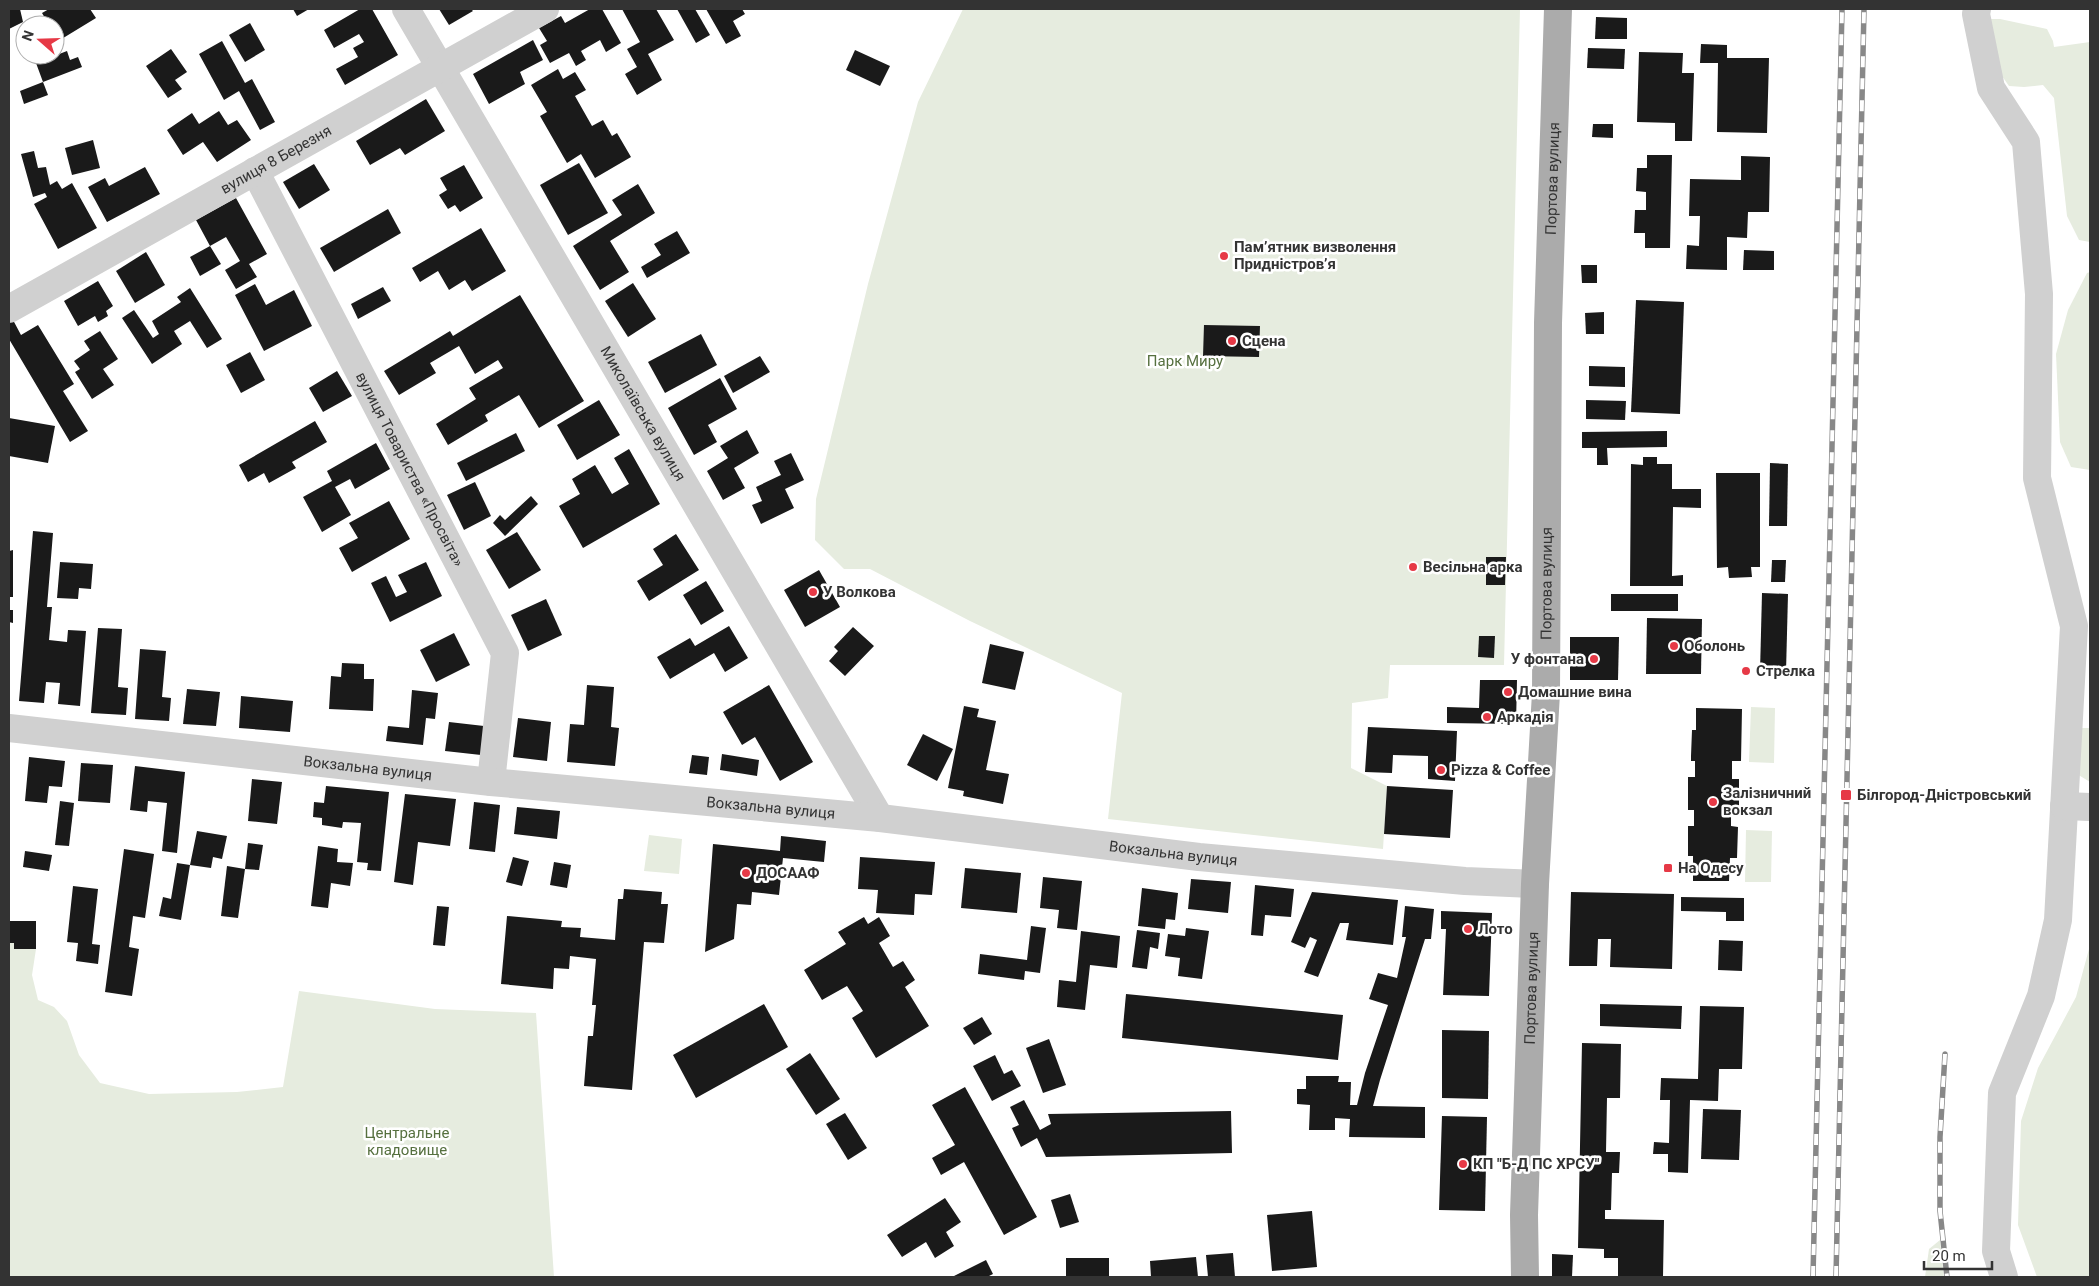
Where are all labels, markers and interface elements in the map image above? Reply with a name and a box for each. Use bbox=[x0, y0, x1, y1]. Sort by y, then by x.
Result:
north arrow bbox=[15, 15, 65, 65]
text: N bbox=[19, 28, 37, 43]
street label: вулиця 8 Березня bbox=[217, 121, 335, 198]
street label: Портова вулиця bbox=[1542, 122, 1563, 235]
place label: Пам’ятник визволення Придністров’я bbox=[1234, 238, 1396, 273]
marker: Пам’ятник визволення Придністров’я bbox=[1218, 250, 1230, 262]
place label: Сцена bbox=[1242, 332, 1286, 350]
marker: Сцена bbox=[1226, 335, 1238, 347]
street label: Миколаївська вулиця bbox=[597, 343, 690, 484]
park label: Парк Миру bbox=[1147, 352, 1223, 370]
street label: вулиця Товариства «Просвіта» bbox=[352, 369, 468, 570]
street label: Портова вулиця bbox=[1537, 527, 1556, 640]
place label: Весільна арка bbox=[1423, 558, 1523, 576]
marker: Весільна арка bbox=[1407, 561, 1419, 573]
place label: У Волкова bbox=[823, 583, 896, 601]
marker: У Волкова bbox=[807, 586, 819, 598]
place label: Оболонь bbox=[1684, 637, 1745, 655]
marker: Оболонь bbox=[1668, 640, 1680, 652]
place label: У фонтана bbox=[1511, 650, 1584, 668]
marker: У фонтана bbox=[1588, 653, 1600, 665]
place label: Стрелка bbox=[1756, 662, 1815, 680]
marker: Стрелка bbox=[1740, 665, 1752, 677]
place label: Домашние вина bbox=[1518, 683, 1632, 701]
marker: Домашние вина bbox=[1502, 686, 1514, 698]
place label: Аркадія bbox=[1497, 708, 1554, 726]
marker: Аркадія bbox=[1481, 711, 1493, 723]
street label: Вокзальна вулиця bbox=[303, 752, 433, 784]
place label: Pizza & Coffee bbox=[1451, 761, 1550, 779]
marker: Pizza & Coffee bbox=[1435, 764, 1447, 776]
place label: Залізничний вокзал bbox=[1723, 784, 1811, 819]
place label: Білгород-Дністровський bbox=[1857, 786, 2031, 804]
marker: Білгород-Дністровський bbox=[1839, 788, 1853, 802]
street label: Вокзальна вулиця bbox=[706, 793, 836, 823]
marker: Залізничний вокзал bbox=[1707, 796, 1719, 808]
street label: Вокзальна вулиця bbox=[1108, 837, 1238, 869]
place label: На Одесу bbox=[1678, 859, 1744, 877]
marker: На Одесу bbox=[1662, 862, 1674, 874]
place label: ДОСААФ bbox=[756, 864, 820, 882]
marker: ДОСААФ bbox=[740, 867, 752, 879]
place label: Лото bbox=[1478, 920, 1513, 938]
marker: Лото bbox=[1462, 923, 1474, 935]
street label: Портова вулиця bbox=[1521, 931, 1542, 1045]
park label: Центральне кладовище bbox=[365, 1124, 449, 1159]
place label: КП "Б-Д ПС ХРСУ" bbox=[1473, 1155, 1600, 1173]
marker: КП "Б-Д ПС ХРСУ" bbox=[1457, 1158, 1469, 1170]
scale bar bbox=[1924, 1238, 1992, 1270]
text: 20 m bbox=[1932, 1247, 1966, 1265]

